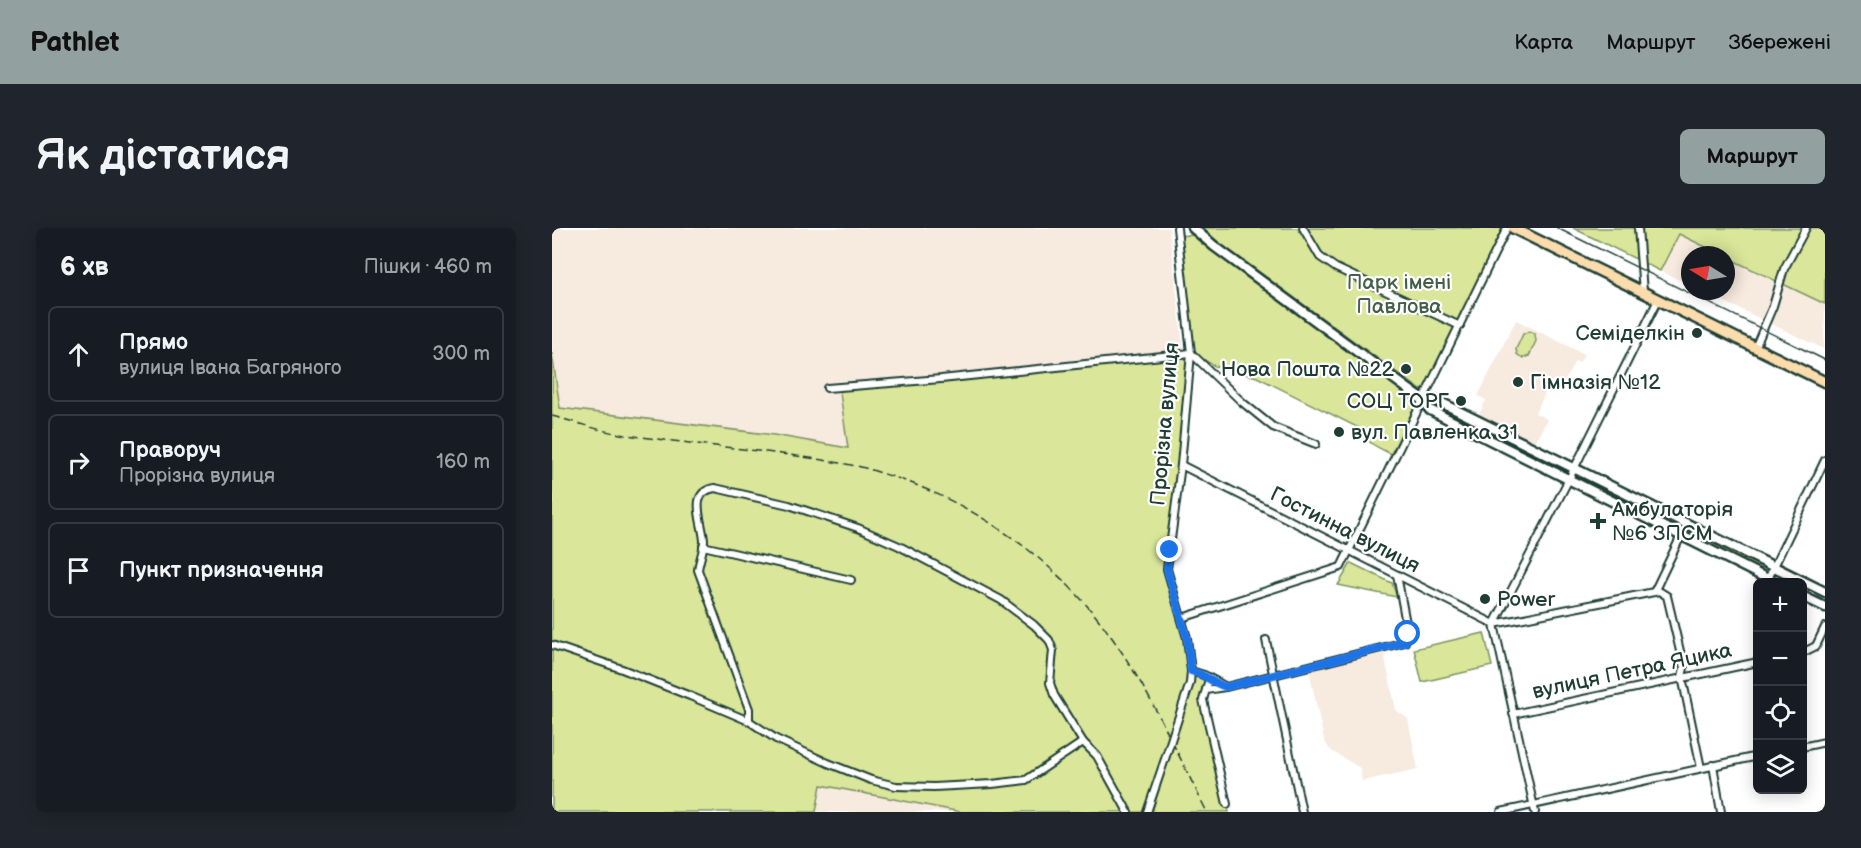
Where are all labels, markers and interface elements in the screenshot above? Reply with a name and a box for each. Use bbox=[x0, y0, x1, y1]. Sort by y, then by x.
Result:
text: Pathlet bbox=[30, 26, 119, 59]
text: Карта bbox=[1514, 30, 1573, 55]
text: Маршрут bbox=[1606, 30, 1696, 55]
text: Збережені bbox=[1729, 30, 1831, 55]
button: Маршрут bbox=[1680, 129, 1825, 184]
text: Як дістатися bbox=[36, 131, 290, 182]
north arrow bbox=[1681, 246, 1735, 300]
text: 6 хв bbox=[60, 252, 109, 283]
text: Пішки · 460 m bbox=[364, 255, 492, 279]
park label: Парк імені Павлова bbox=[1347, 270, 1451, 319]
place label: Семіделкін bbox=[1575, 321, 1685, 346]
marker: Семіделкін bbox=[1690, 326, 1704, 340]
text: Прямо bbox=[119, 329, 188, 356]
icon: ahead bbox=[62, 338, 95, 371]
street label: Прорізна вулиця bbox=[1145, 341, 1185, 507]
text: 300 m bbox=[432, 342, 490, 366]
text: вулиця Івана Багряного bbox=[119, 356, 341, 380]
place label: Нова Пошта №22 bbox=[1221, 357, 1395, 382]
marker: Нова Пошта №22 bbox=[1399, 362, 1413, 376]
place label: Гімназія №12 bbox=[1530, 370, 1661, 395]
marker: Гімназія №12 bbox=[1511, 375, 1525, 389]
place label: СОЦ ТОРГ bbox=[1347, 389, 1449, 414]
marker: СОЦ ТОРГ bbox=[1454, 394, 1468, 408]
place label: вул. Павленка 31 bbox=[1351, 420, 1518, 445]
marker: вул. Павленка 31 bbox=[1332, 425, 1346, 439]
text: Праворуч bbox=[119, 437, 221, 464]
icon: right bbox=[62, 446, 95, 479]
text: 160 m bbox=[436, 450, 490, 474]
text: Прорізна вулиця bbox=[119, 464, 275, 488]
street label: Гостинна вулиця bbox=[1266, 482, 1424, 578]
place label: Амбулаторія №6 ЗПСМ bbox=[1611, 497, 1733, 546]
marker: Амбулаторія №6 ЗПСМ bbox=[1589, 512, 1607, 530]
route end bbox=[1156, 536, 1182, 562]
icon: arrive bbox=[62, 554, 95, 587]
text: Пункт призначення bbox=[119, 557, 324, 584]
map controls bbox=[1753, 578, 1807, 794]
button: + bbox=[1753, 578, 1807, 632]
place label: Power bbox=[1497, 587, 1556, 612]
marker: Power bbox=[1478, 592, 1492, 606]
route start bbox=[1394, 620, 1420, 646]
button: − bbox=[1753, 632, 1807, 686]
street label: вулиця Петра Яцика bbox=[1530, 638, 1735, 704]
button: locate bbox=[1753, 686, 1807, 740]
button: layers bbox=[1753, 740, 1807, 794]

